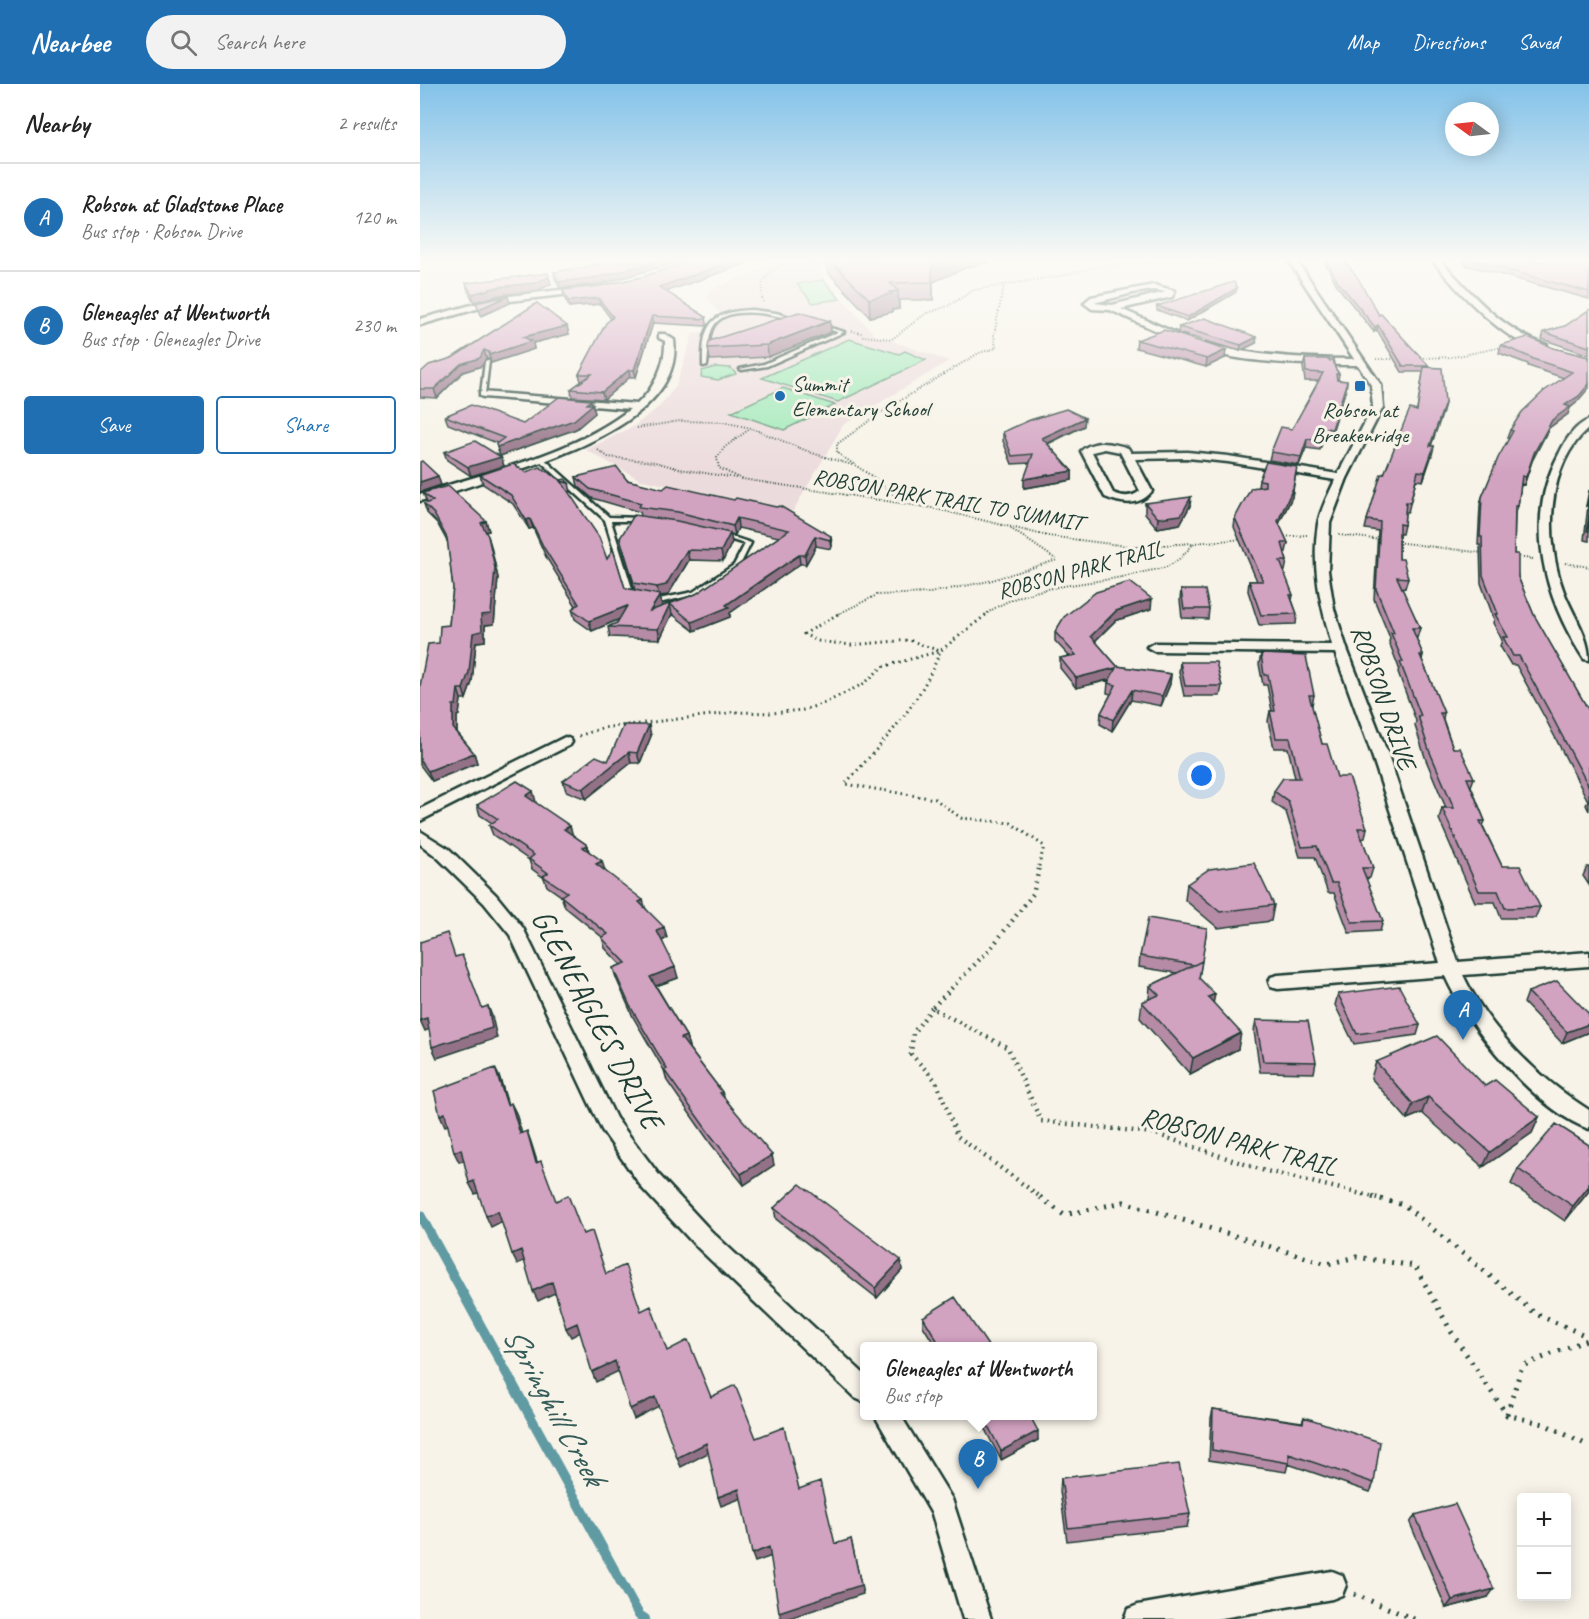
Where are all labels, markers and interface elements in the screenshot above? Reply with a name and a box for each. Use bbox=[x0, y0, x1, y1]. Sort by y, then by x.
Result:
search box bbox=[146, 15, 566, 69]
text: Nearbee bbox=[30, 25, 110, 60]
icon: search bbox=[167, 26, 200, 59]
text: Search here bbox=[215, 28, 304, 56]
text: Map bbox=[1347, 29, 1379, 55]
text: Directions bbox=[1412, 29, 1485, 55]
text: Saved bbox=[1518, 29, 1559, 55]
north arrow bbox=[1445, 102, 1499, 156]
text: Nearby bbox=[24, 107, 89, 140]
text: 2 results bbox=[337, 111, 396, 136]
text: Robson at Gladstone Place bbox=[81, 191, 282, 219]
text: A bbox=[38, 205, 49, 230]
text: 120 m bbox=[353, 205, 396, 230]
text: Bus stop · Robson Drive bbox=[81, 219, 242, 244]
text: Gleneagles at Wentworth bbox=[81, 299, 269, 327]
text: B bbox=[38, 313, 49, 338]
text: 230 m bbox=[353, 313, 396, 338]
text: Bus stop · Gleneagles Drive bbox=[81, 327, 260, 352]
place label: Summit Elementary School bbox=[792, 370, 934, 423]
marker: Robson at Breakenridge bbox=[1353, 379, 1367, 393]
marker: Summit Elementary School bbox=[773, 389, 787, 403]
button: Save bbox=[24, 396, 204, 454]
button: Share bbox=[216, 396, 396, 454]
place label: Robson at Breakenridge bbox=[1312, 396, 1410, 449]
street label: ROBSON PARK TRAIL TO SUMMIT bbox=[811, 462, 1091, 539]
street label: ROBSON PARK TRAIL bbox=[994, 534, 1167, 606]
street label: ROBSON DRIVE bbox=[1343, 621, 1425, 777]
your location bbox=[1187, 761, 1216, 790]
street label: GLENEAGLES DRIVE bbox=[522, 902, 675, 1140]
pin: A bbox=[1444, 990, 1482, 1040]
street label: ROBSON PARK TRAIL bbox=[1137, 1100, 1341, 1184]
water label: Springhill Creek bbox=[493, 1319, 618, 1497]
popup bbox=[860, 1342, 1097, 1420]
text: Gleneagles at Wentworth bbox=[884, 1355, 1073, 1383]
text: Bus stop bbox=[884, 1383, 942, 1408]
pin: B bbox=[958, 1440, 998, 1489]
map controls bbox=[1517, 1493, 1571, 1601]
button: + bbox=[1517, 1493, 1571, 1547]
button: − bbox=[1517, 1547, 1571, 1601]

